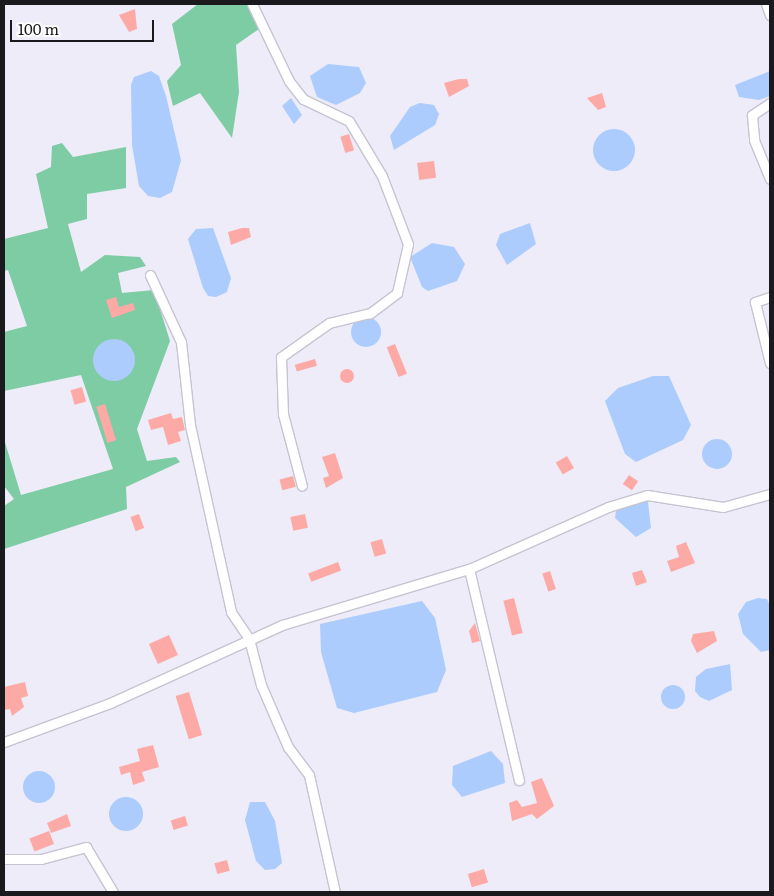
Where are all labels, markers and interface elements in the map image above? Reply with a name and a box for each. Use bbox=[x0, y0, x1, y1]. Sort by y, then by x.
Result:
scale bar bbox=[12, 10, 156, 42]
text: 100 m bbox=[18, 17, 59, 40]

